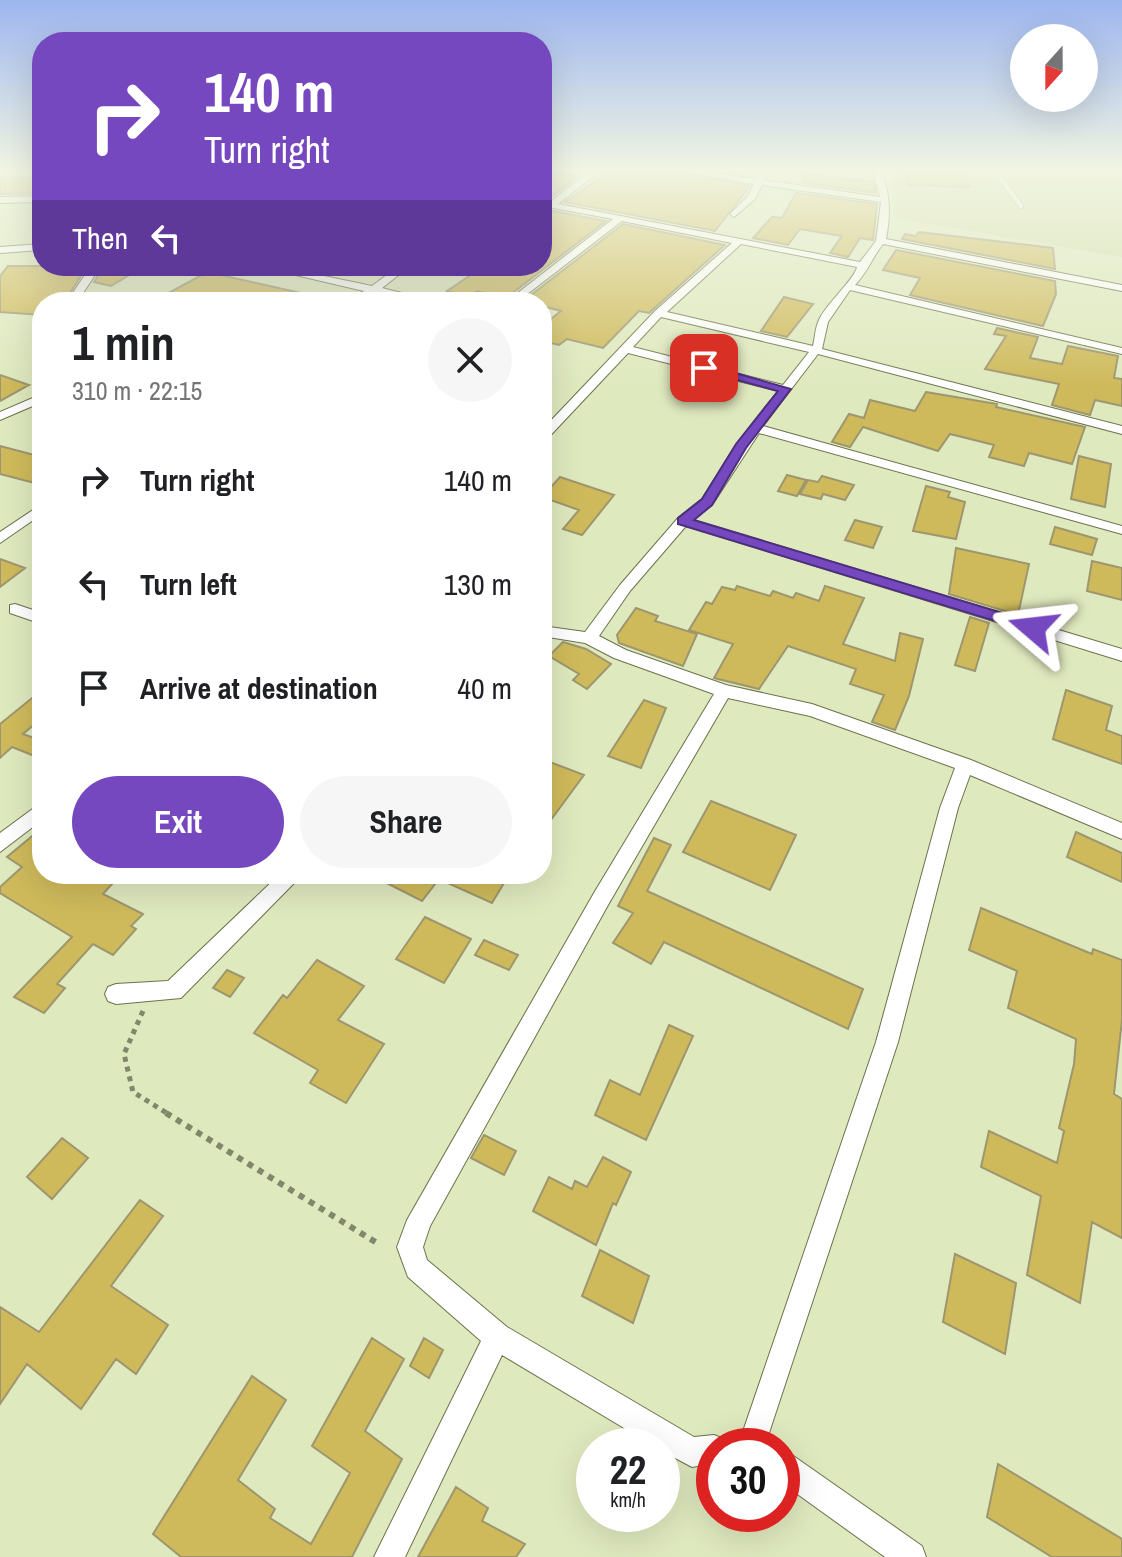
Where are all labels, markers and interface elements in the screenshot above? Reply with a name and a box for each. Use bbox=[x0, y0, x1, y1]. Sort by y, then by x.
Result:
north arrow bbox=[1010, 24, 1098, 112]
map controls bbox=[1010, 24, 1098, 112]
text: 140 m bbox=[204, 54, 334, 129]
icon: right bbox=[72, 64, 176, 168]
text: Turn right bbox=[204, 126, 329, 174]
icon: left bbox=[144, 216, 188, 260]
text: Then bbox=[72, 218, 128, 258]
text: 1 min bbox=[72, 310, 175, 375]
button: close bbox=[428, 318, 512, 402]
pin bbox=[670, 334, 738, 402]
icon: arrive bbox=[682, 346, 726, 390]
text: 310 m · 22:15 bbox=[72, 373, 202, 408]
icon: right bbox=[72, 458, 116, 502]
text: Turn right bbox=[140, 460, 254, 500]
text: 140 m bbox=[444, 460, 512, 500]
icon: left bbox=[72, 562, 116, 606]
text: Turn left bbox=[140, 564, 237, 604]
text: 130 m bbox=[444, 564, 512, 604]
position arrow bbox=[991, 586, 1075, 670]
icon: arrive bbox=[72, 666, 116, 710]
text: Arrive at destination bbox=[140, 668, 378, 708]
text: 40 m bbox=[457, 668, 512, 708]
button: Exit bbox=[72, 776, 284, 868]
button: Share bbox=[300, 776, 512, 868]
speed limit sign: 30 bbox=[696, 1428, 800, 1532]
text: 22 bbox=[610, 1443, 646, 1496]
text: km/h bbox=[610, 1486, 646, 1513]

